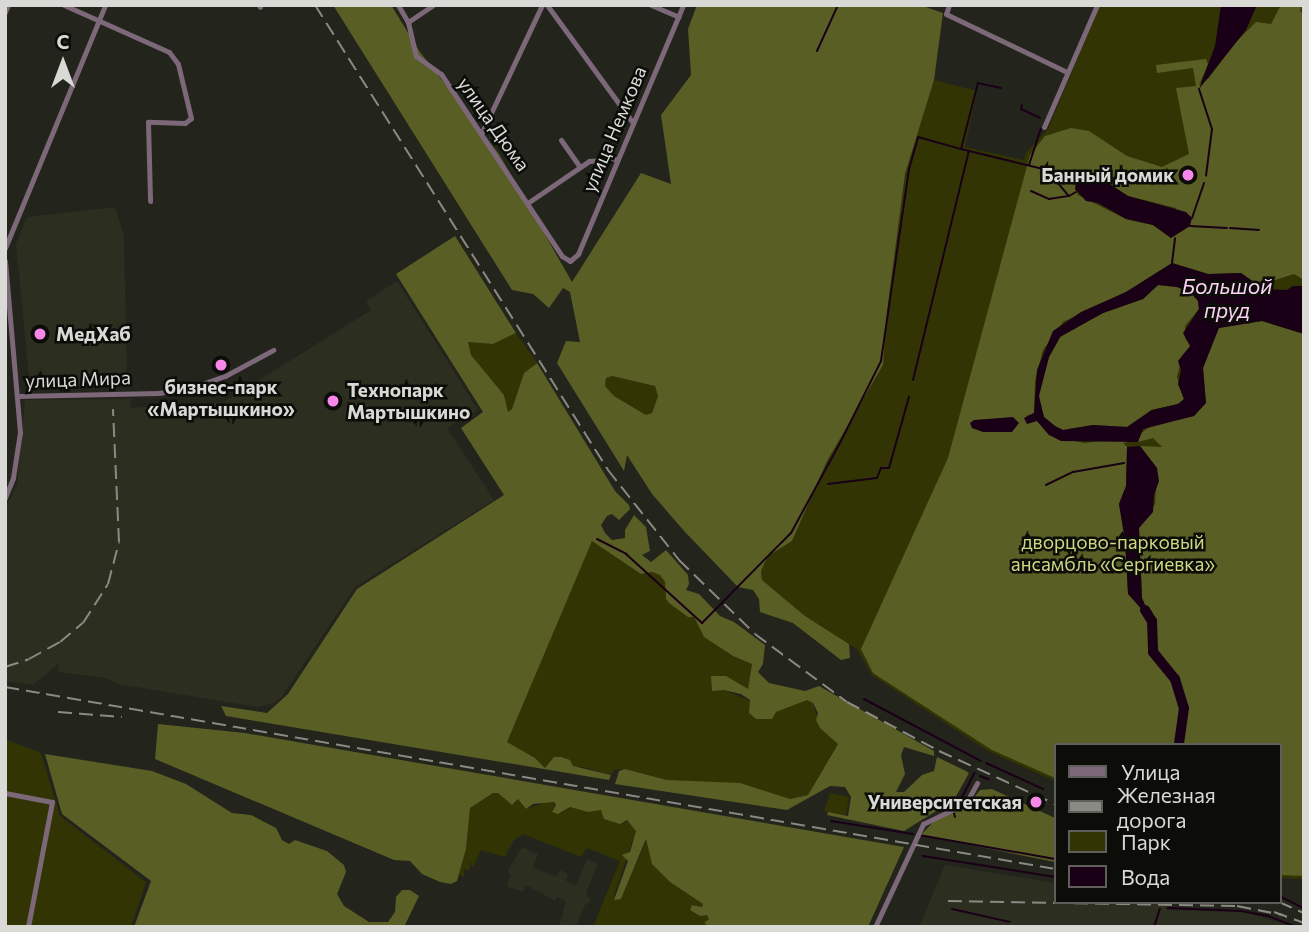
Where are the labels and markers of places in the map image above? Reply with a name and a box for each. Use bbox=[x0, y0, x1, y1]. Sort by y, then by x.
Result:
place label: Банный домик bbox=[1041, 164, 1174, 186]
marker: Банный домик bbox=[1180, 167, 1196, 183]
place label: МедХаб bbox=[56, 323, 131, 345]
marker: МедХаб bbox=[30, 324, 50, 344]
marker: бизнес-парк «Мартышкино» bbox=[213, 357, 229, 373]
place label: бизнес-парк «Мартышкино» bbox=[147, 376, 295, 420]
place label: Технопарк Мартышкино bbox=[347, 379, 470, 423]
marker: Технопарк Мартышкино bbox=[325, 393, 341, 409]
place label: Университетская bbox=[867, 791, 1022, 813]
marker: Университетская bbox=[1028, 794, 1044, 810]

